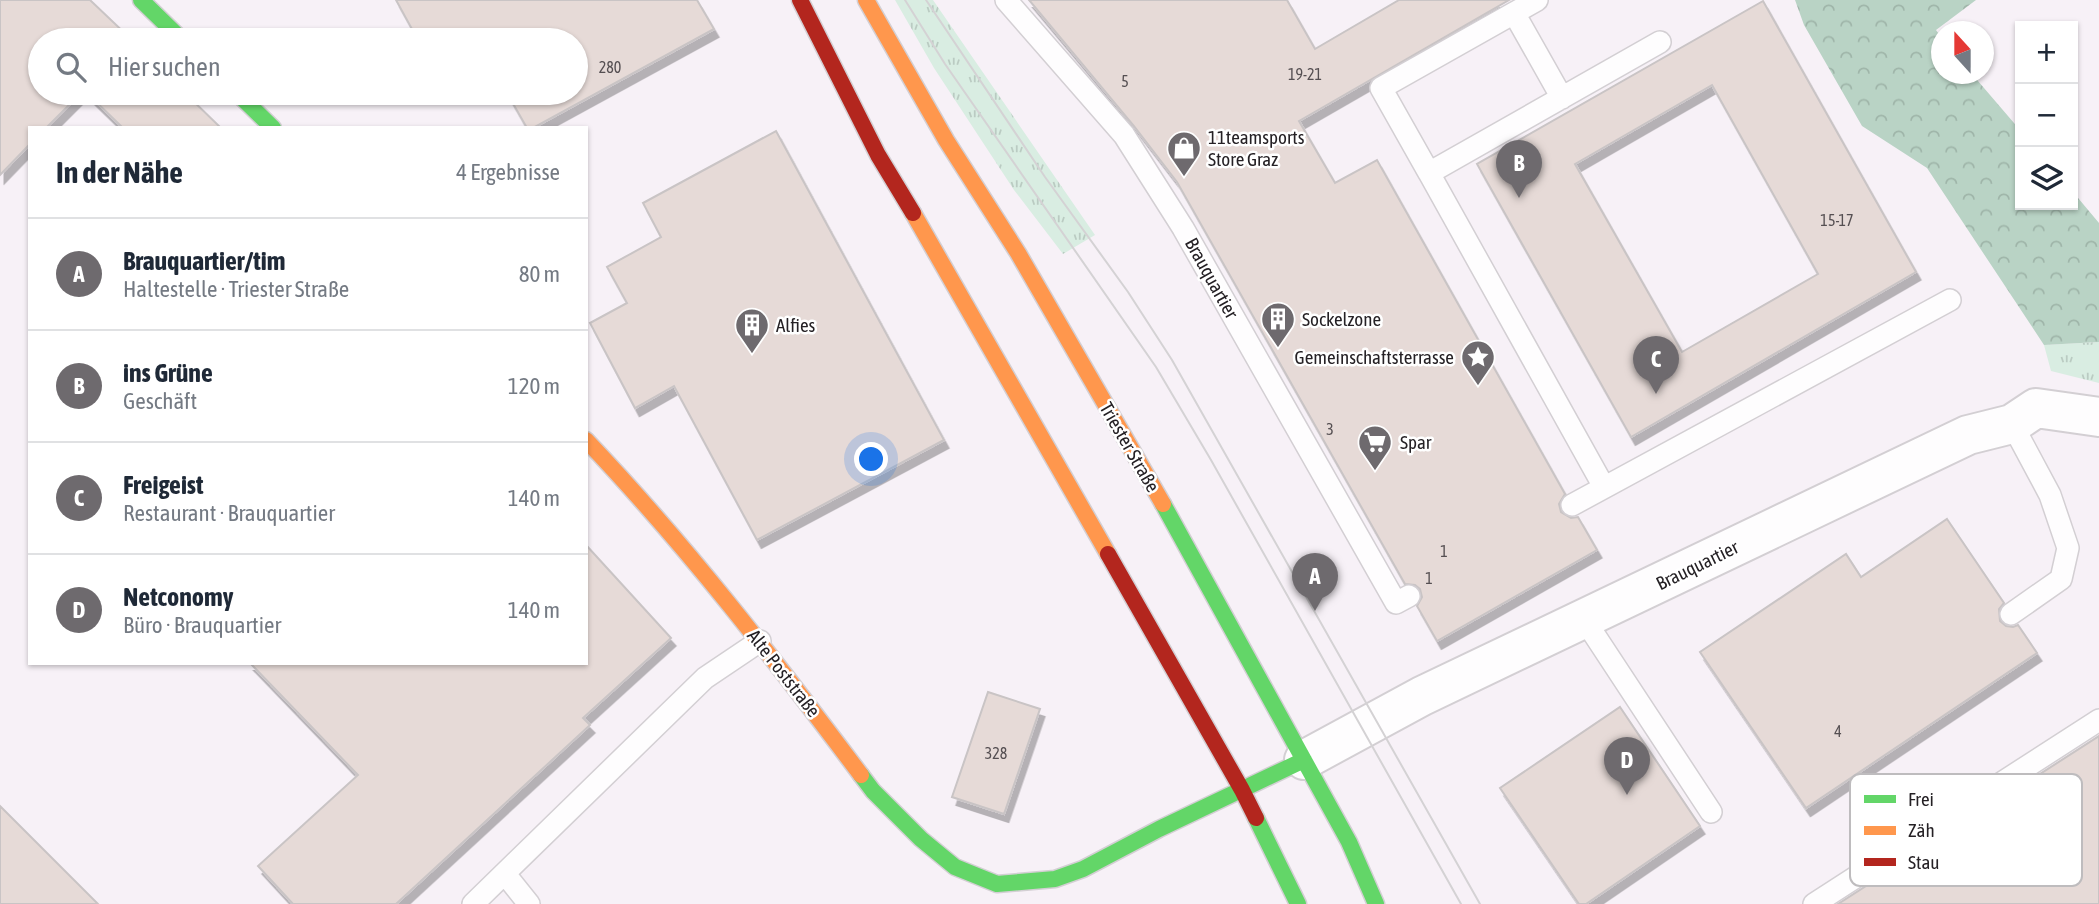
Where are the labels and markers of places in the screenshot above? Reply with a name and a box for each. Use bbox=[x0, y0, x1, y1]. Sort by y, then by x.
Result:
place label: 11teamsports Store Graz bbox=[1208, 126, 1305, 170]
shop icon: 11teamsports Store Graz bbox=[1165, 129, 1203, 178]
pin: B bbox=[1496, 140, 1542, 198]
building icon: Sockelzone bbox=[1259, 300, 1297, 349]
building icon: Alfies bbox=[733, 306, 771, 355]
place label: Sockelzone bbox=[1302, 308, 1381, 330]
place label: Alfies bbox=[776, 314, 816, 336]
pin: C bbox=[1633, 336, 1679, 394]
place icon: Gemeinschaftsterrasse bbox=[1459, 338, 1497, 387]
place label: Gemeinschaftsterrasse bbox=[1295, 346, 1454, 368]
supermarket icon: Spar bbox=[1356, 423, 1394, 472]
place label: Spar bbox=[1400, 431, 1432, 453]
pin: A bbox=[1292, 553, 1338, 611]
pin: D bbox=[1604, 737, 1650, 795]

